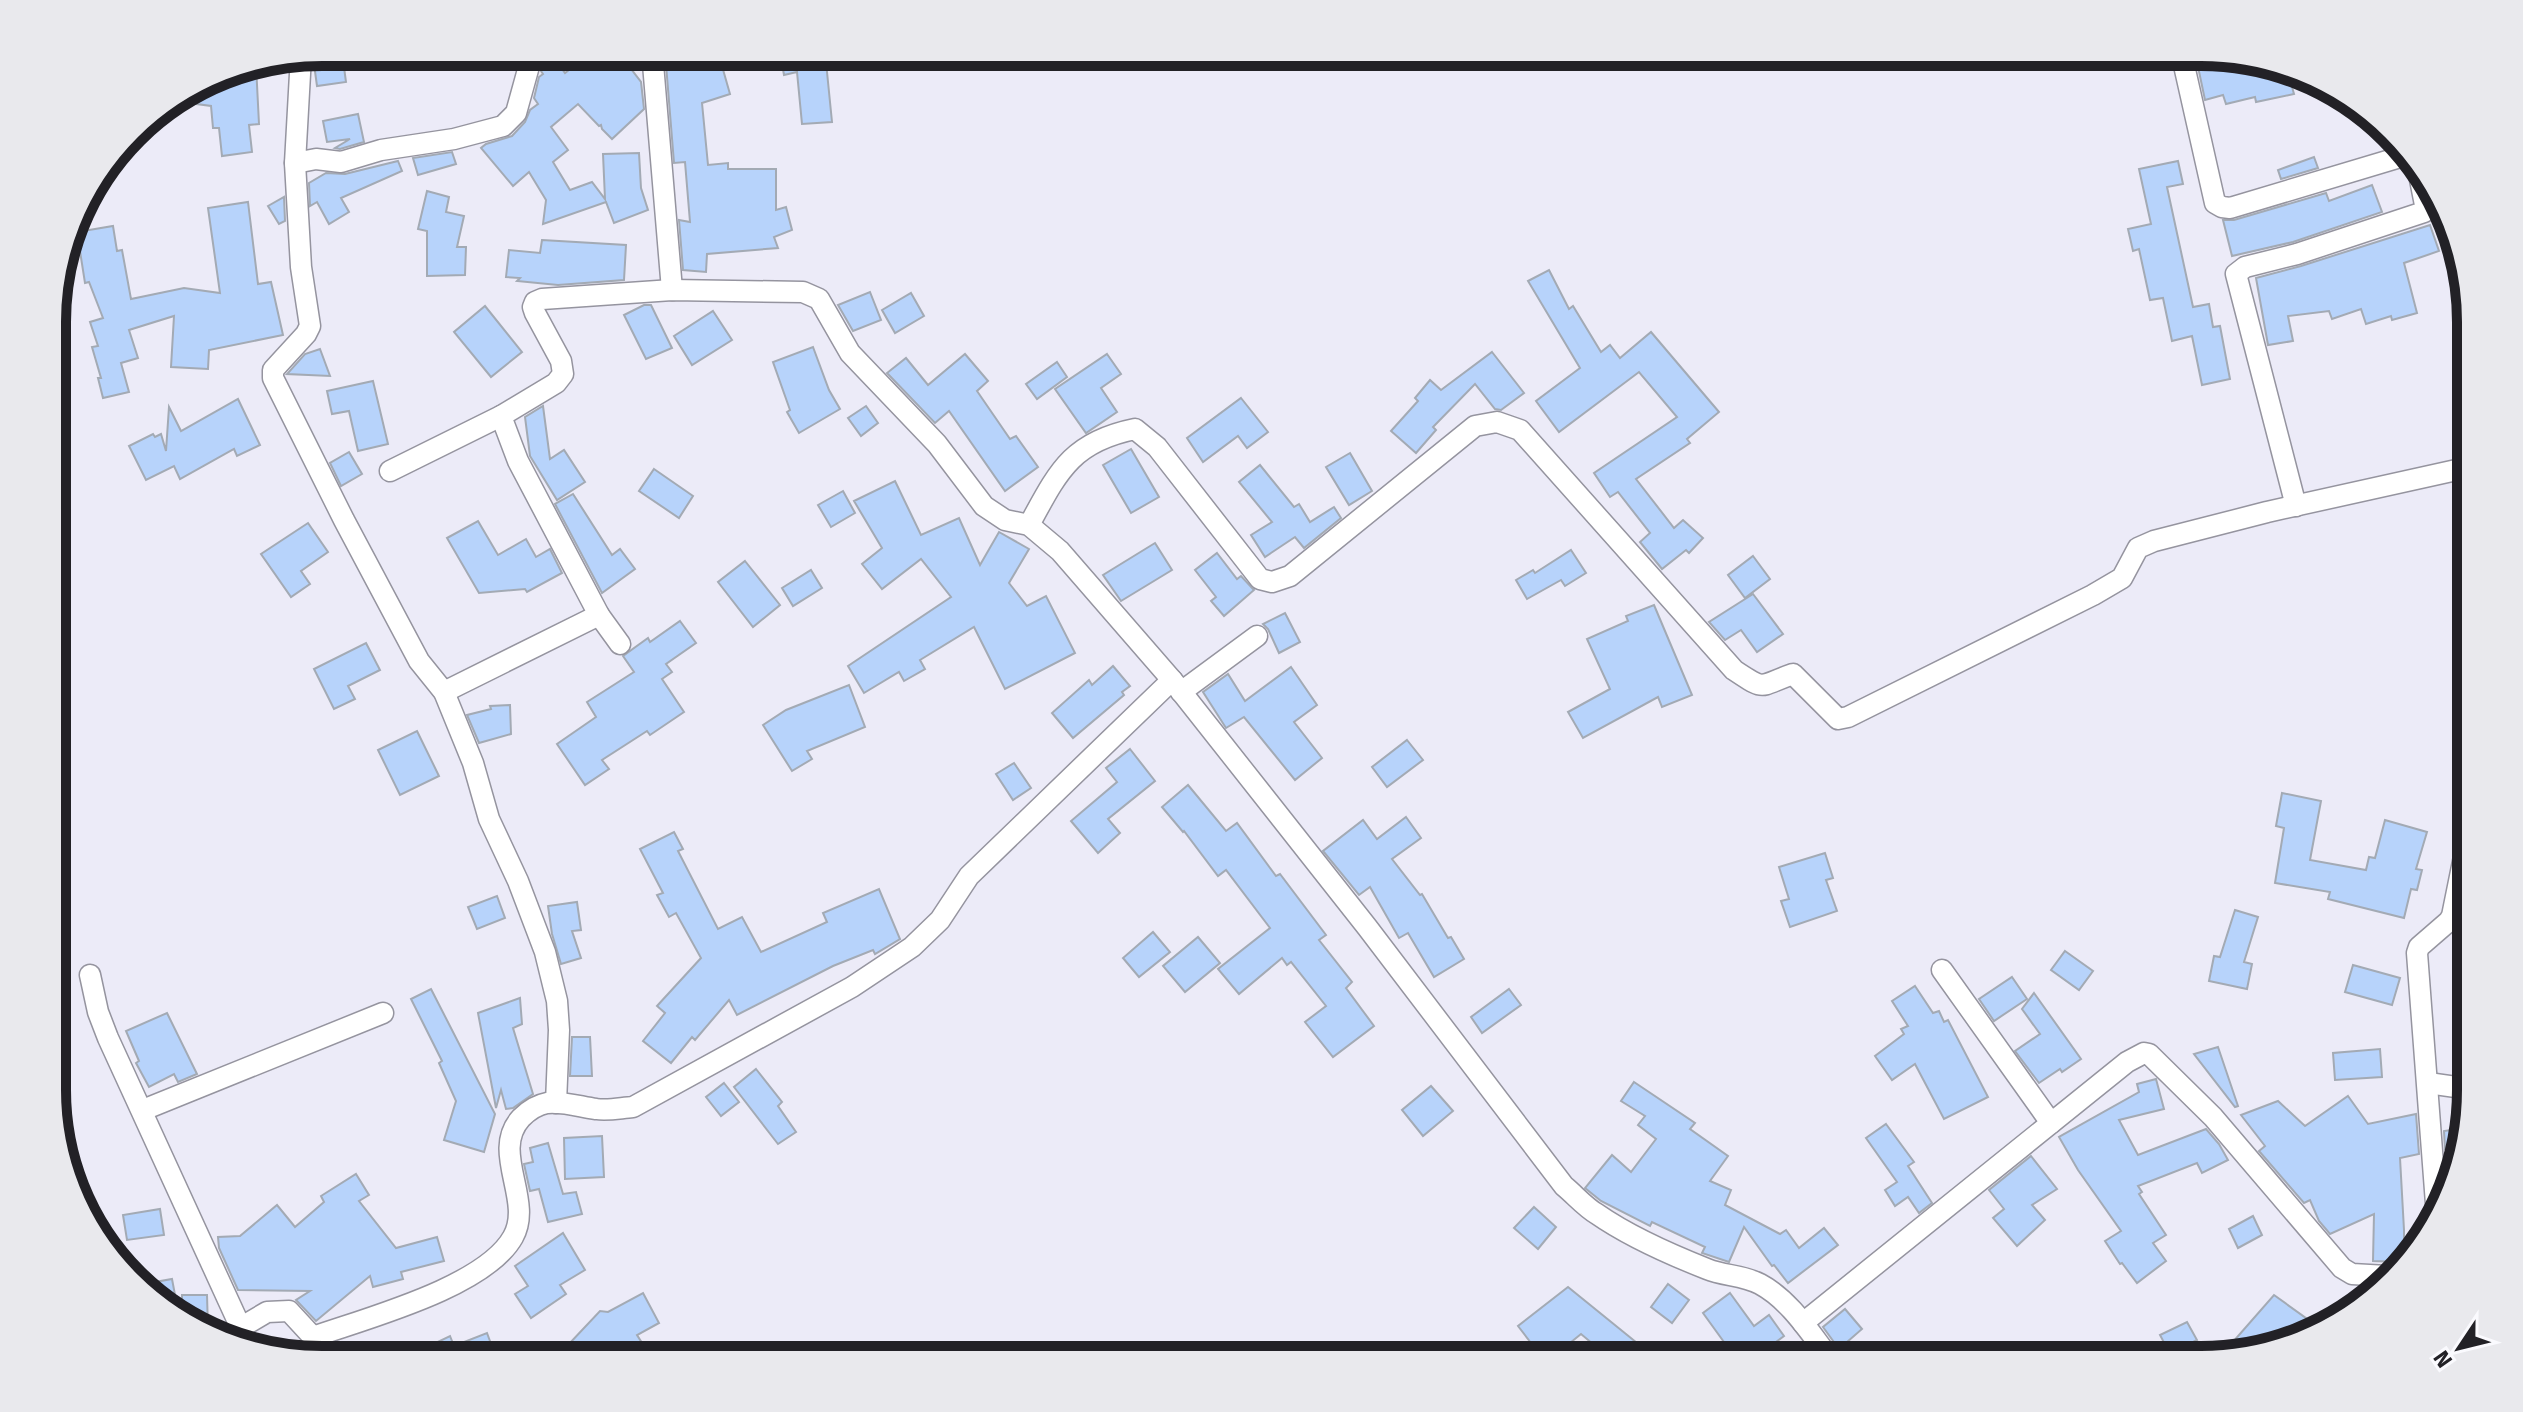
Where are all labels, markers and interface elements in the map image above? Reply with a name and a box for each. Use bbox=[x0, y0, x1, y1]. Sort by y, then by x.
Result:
north arrow bbox=[2419, 1308, 2499, 1388]
text: N bbox=[2428, 1345, 2458, 1373]

